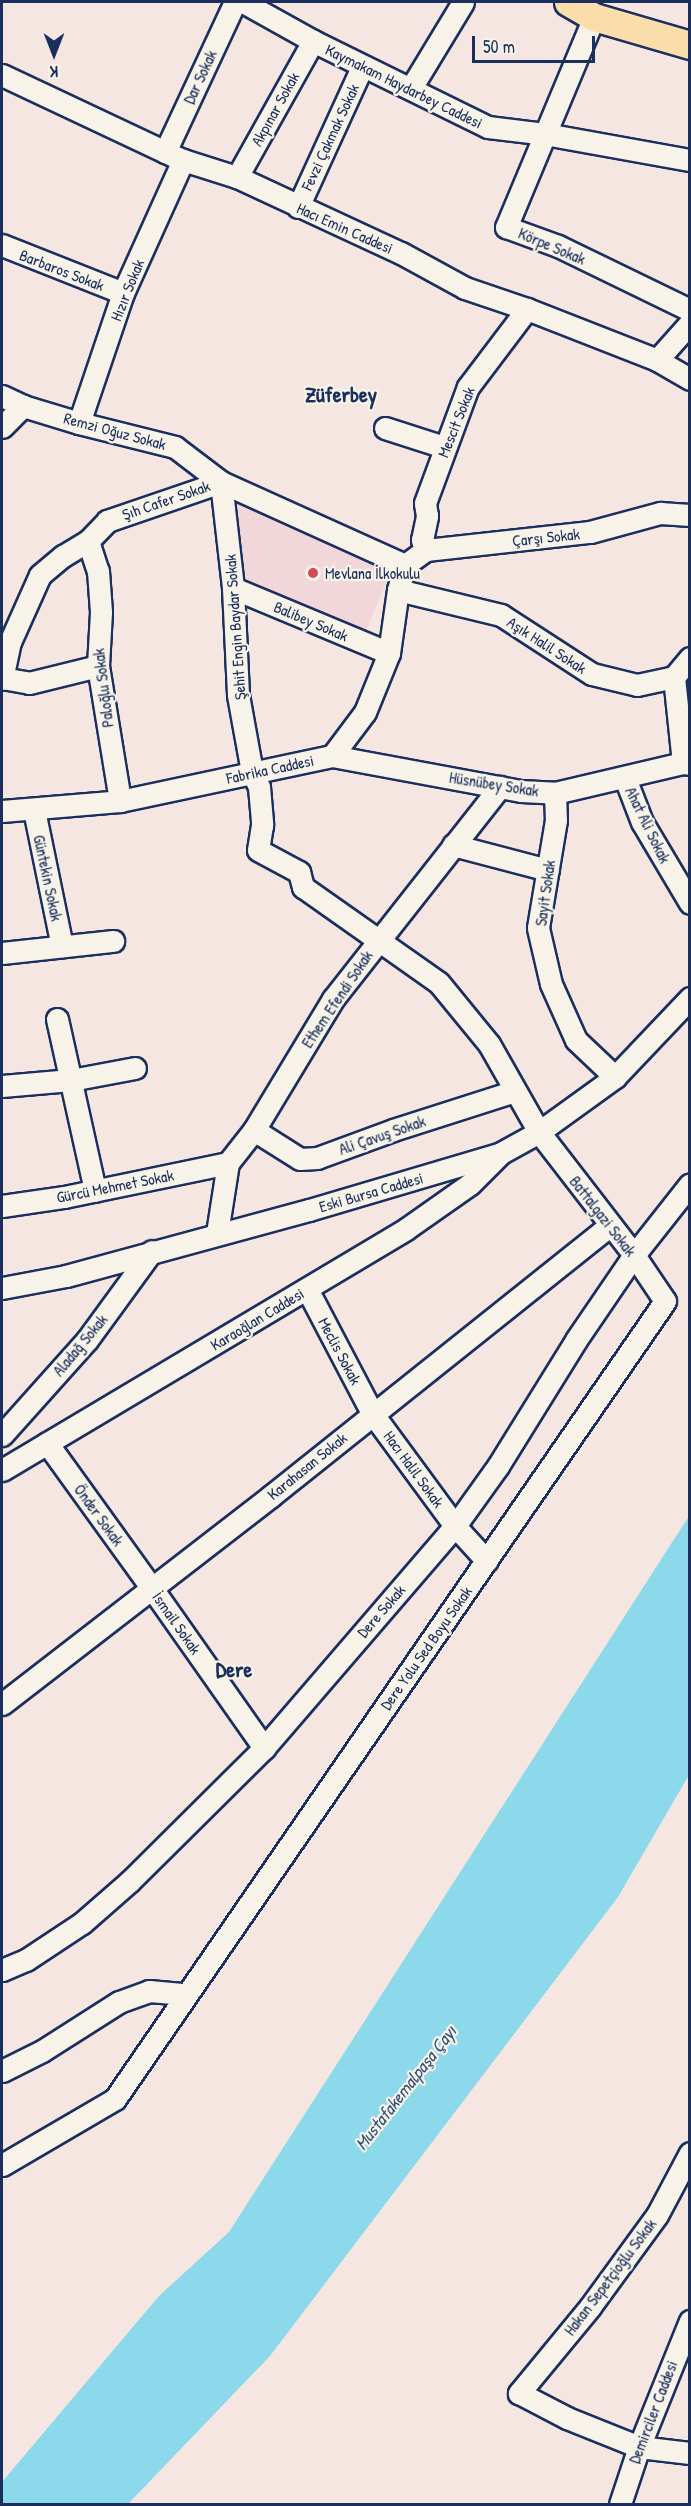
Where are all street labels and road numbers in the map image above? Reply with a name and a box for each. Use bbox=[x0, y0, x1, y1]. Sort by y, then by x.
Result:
street label: Kaymakam Haydarbey Caddesi bbox=[322, 40, 486, 132]
street label: Dar Sokak bbox=[179, 47, 221, 107]
street label: Akpınar Sokak bbox=[247, 69, 303, 149]
street label: Fevzi Çakmak Sokak bbox=[297, 81, 363, 193]
street label: Hacı Emin Caddesi bbox=[294, 198, 396, 258]
street label: Körpe Sokak bbox=[515, 223, 589, 269]
street label: Barbaros Sokak bbox=[17, 245, 107, 295]
street label: Hızır Sokak bbox=[106, 256, 148, 324]
street label: Mescit Sokak bbox=[433, 384, 479, 460]
street label: Remzi Oğuz Sokak bbox=[62, 408, 168, 454]
street label: Şıh Cafer Sokak bbox=[120, 476, 212, 524]
street label: Çarşı Sokak bbox=[511, 524, 581, 550]
street label: Şehit Engin Baydar Sokak bbox=[220, 554, 250, 700]
street label: Balibey Sokak bbox=[271, 597, 351, 645]
street label: Aşık Halil Sokak bbox=[504, 612, 590, 678]
street label: Paloğlu Sokak bbox=[89, 647, 117, 729]
street label: Fabrika Caddesi bbox=[225, 750, 315, 788]
street label: Hüsnübey Sokak bbox=[448, 767, 540, 801]
street label: Ahat Ali Sokak bbox=[621, 784, 675, 866]
street label: Güntekin Sokak bbox=[29, 833, 67, 923]
street label: Sayit Sokak bbox=[531, 859, 559, 927]
street label: Ethem Efendi Sokak bbox=[297, 947, 377, 1051]
street label: Ali Çavuş Sokak bbox=[336, 1111, 428, 1159]
street label: Gürcü Mehmet Sokak bbox=[55, 1165, 175, 1207]
street label: Eski Bursa Caddesi bbox=[317, 1168, 425, 1216]
street label: Battalgazi Sokak bbox=[566, 1172, 640, 1260]
street label: Karaoğlan Caddesi bbox=[207, 1284, 307, 1354]
street label: Aladağ Sokak bbox=[49, 1310, 111, 1380]
street label: Meclis Sokak bbox=[314, 1314, 366, 1388]
street label: Hacı Halil Sokak bbox=[380, 1427, 448, 1511]
street label: Karahasan Sokak bbox=[263, 1428, 351, 1504]
street label: Önder Sokak bbox=[70, 1480, 128, 1550]
street label: Dere Sokak bbox=[353, 1581, 409, 1641]
street label: Dere Yolu Sed Boyu Sokak bbox=[376, 1583, 476, 1713]
street label: İsmail Sokak bbox=[149, 1588, 205, 1658]
street label: Hakan Sepetçioğlu Sokak bbox=[560, 2215, 660, 2339]
street label: Demirciler Caddesi bbox=[625, 2358, 681, 2466]

